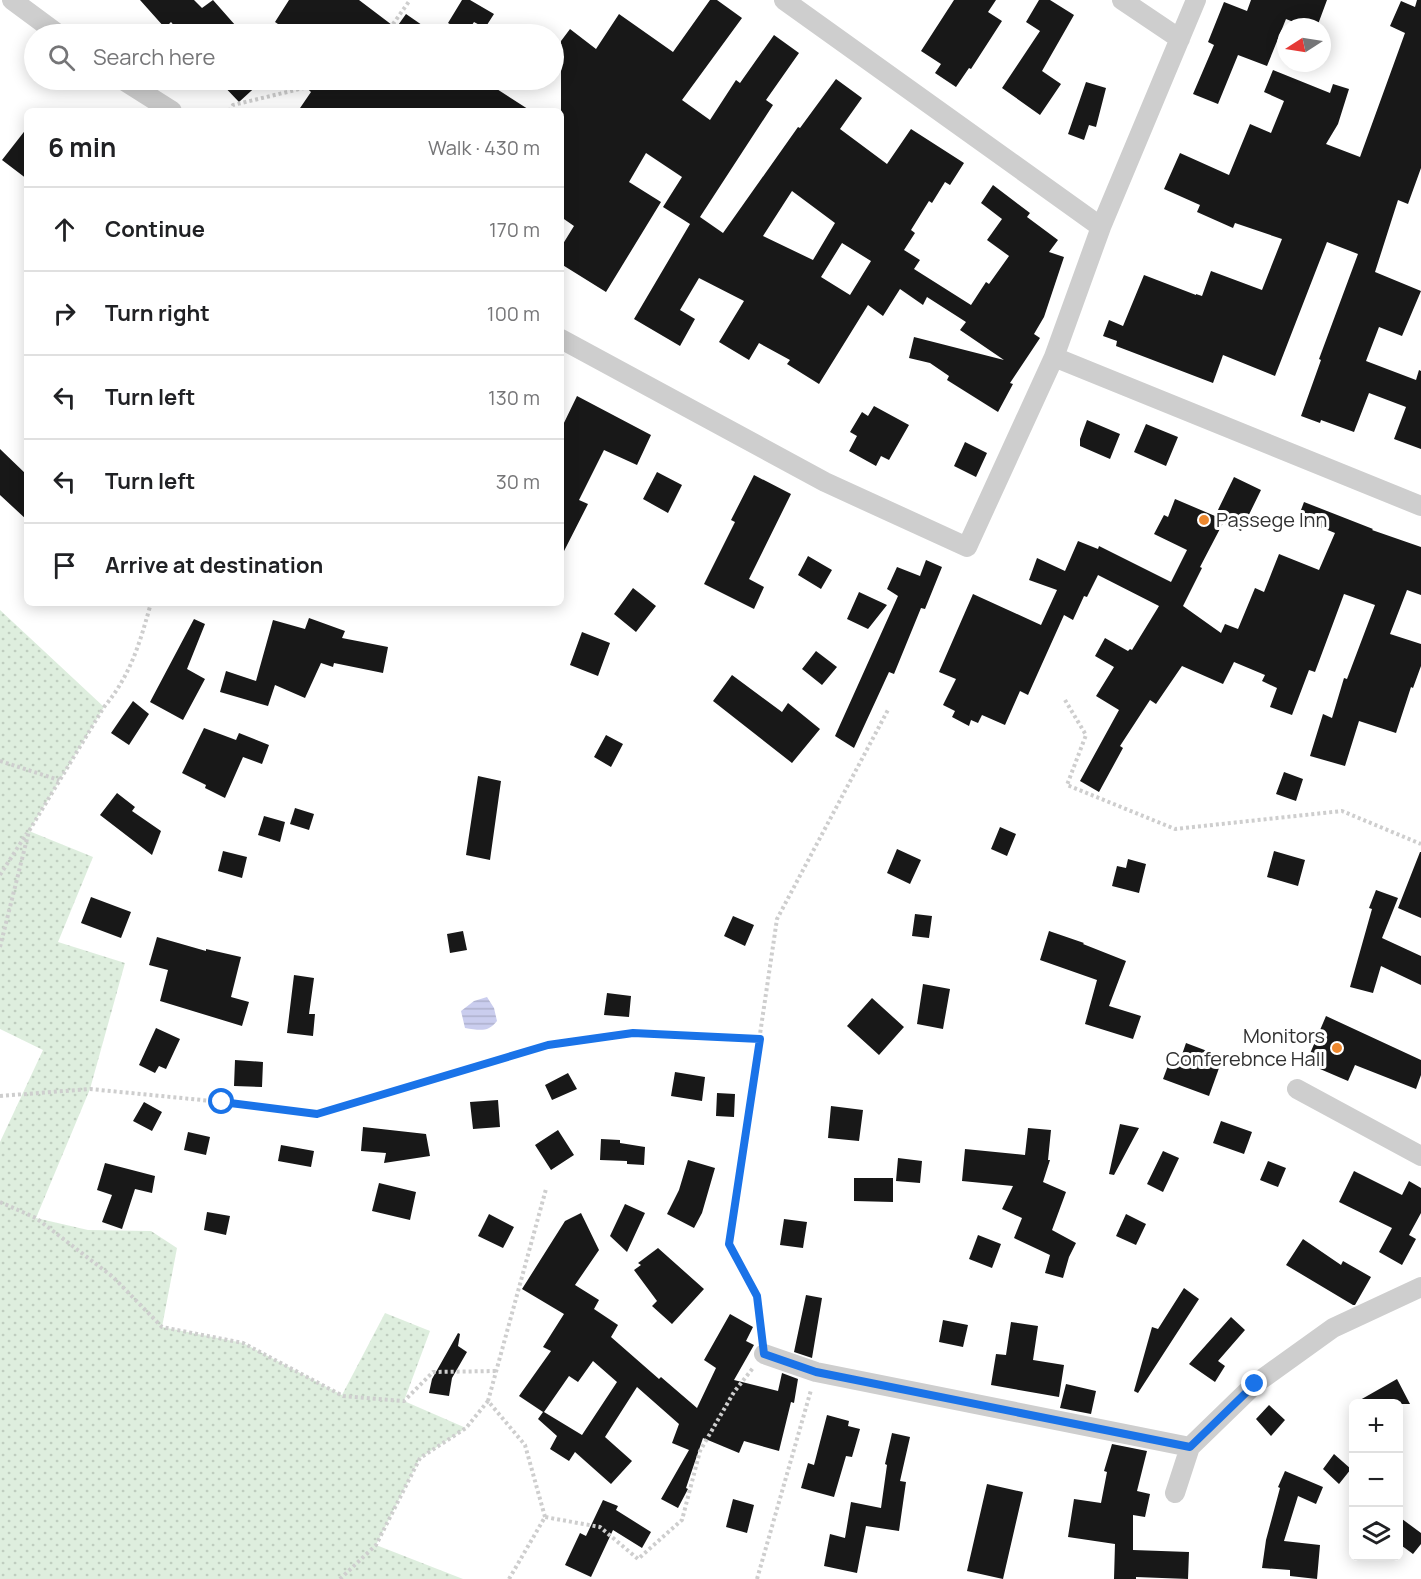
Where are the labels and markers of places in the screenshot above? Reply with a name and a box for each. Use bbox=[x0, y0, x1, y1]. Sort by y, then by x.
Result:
place label: Passege Inn bbox=[1216, 506, 1327, 533]
marker: Passege Inn bbox=[1197, 513, 1211, 527]
place label: Monitors Conferebnce Hall bbox=[1166, 1022, 1325, 1072]
marker: Monitors Conferebnce Hall bbox=[1330, 1041, 1344, 1055]

